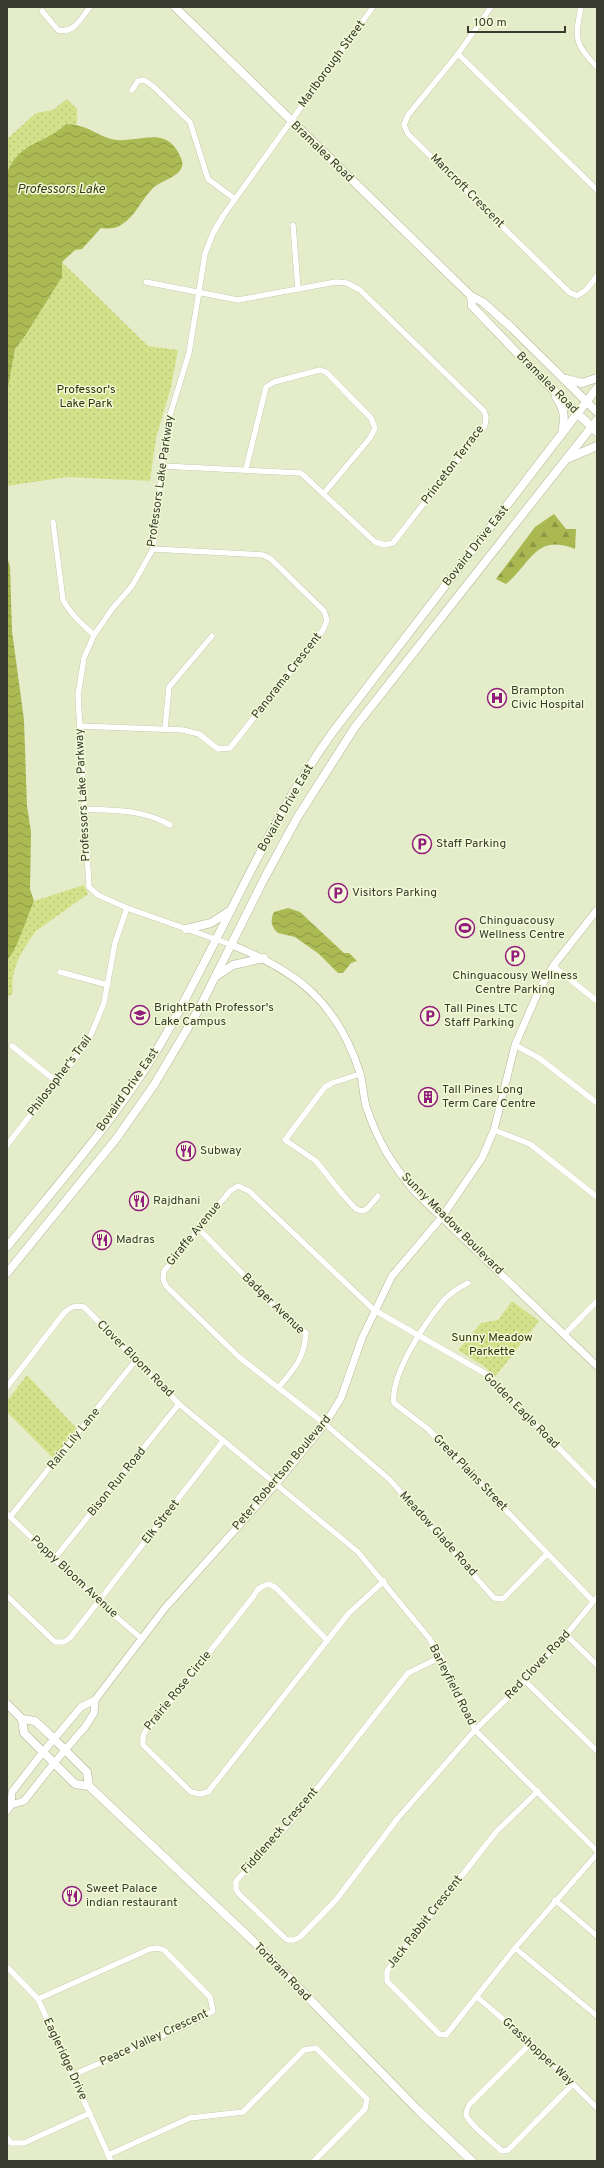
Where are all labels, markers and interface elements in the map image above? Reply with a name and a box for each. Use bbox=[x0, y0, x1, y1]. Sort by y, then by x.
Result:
scale bar bbox=[468, 8, 565, 34]
text: 100 m bbox=[474, 15, 507, 31]
street label: Marlborough Street bbox=[295, 17, 369, 111]
street label: Bramalea Road bbox=[287, 118, 357, 186]
street label: Mancroft Crescent bbox=[426, 150, 508, 232]
water label: Professors Lake bbox=[17, 182, 105, 198]
street label: Bramalea Road bbox=[512, 348, 582, 418]
park label: Professor's Lake Park bbox=[56, 382, 116, 412]
street label: Professors Lake Parkway bbox=[144, 414, 178, 548]
street label: Princeton Terrace bbox=[418, 422, 488, 508]
street label: Bovaird Drive East bbox=[439, 502, 513, 590]
street label: Panorama Crescent bbox=[248, 630, 326, 722]
place label: Brampton Civic Hospital bbox=[511, 683, 584, 713]
hospital icon: Brampton Civic Hospital bbox=[486, 687, 508, 709]
street label: Professors Lake Parkway bbox=[72, 728, 94, 862]
street label: Bovaird Drive East bbox=[254, 761, 318, 855]
parking icon: Staff Parking bbox=[411, 833, 433, 855]
place label: Staff Parking bbox=[436, 836, 506, 852]
parking icon: Visitors Parking bbox=[327, 882, 349, 904]
place label: Visitors Parking bbox=[352, 885, 437, 901]
place label: Chinguacousy Wellness Centre bbox=[479, 913, 565, 943]
sports icon: Chinguacousy Wellness Centre bbox=[454, 917, 476, 939]
parking icon: Chinguacousy Wellness Centre Parking bbox=[504, 945, 526, 967]
place label: Chinguacousy Wellness Centre Parking bbox=[452, 968, 578, 998]
place label: BrightPath Professor's Lake Campus bbox=[154, 1000, 274, 1030]
place label: Tall Pines LTC Staff Parking bbox=[444, 1001, 518, 1031]
school or university icon: BrightPath Professor's Lake Campus bbox=[129, 1004, 151, 1026]
parking icon: Tall Pines LTC Staff Parking bbox=[419, 1005, 441, 1027]
street label: Philosopher's Trail bbox=[24, 1032, 96, 1120]
street label: Bovaird Drive East bbox=[93, 1045, 163, 1135]
place label: Tall Pines Long Term Care Centre bbox=[442, 1082, 536, 1112]
building icon: Tall Pines Long Term Care Centre bbox=[417, 1086, 439, 1108]
restaurant icon: Subway bbox=[175, 1140, 197, 1162]
place label: Subway bbox=[200, 1143, 242, 1159]
street label: Sunny Meadow Boulevard bbox=[397, 1169, 507, 1279]
restaurant icon: Rajdhani bbox=[128, 1190, 150, 1212]
place label: Rajdhani bbox=[153, 1193, 200, 1209]
street label: Giraffe Avenue bbox=[163, 1198, 225, 1270]
restaurant icon: Madras bbox=[91, 1229, 113, 1251]
place label: Madras bbox=[116, 1232, 155, 1248]
street label: Badger Avenue bbox=[238, 1270, 308, 1338]
street label: Clover Bloom Road bbox=[93, 1317, 177, 1401]
park label: Sunny Meadow Parkette bbox=[451, 1330, 533, 1360]
street label: Golden Eagle Road bbox=[479, 1369, 563, 1453]
street label: Rain Lily Lane bbox=[44, 1405, 104, 1473]
street label: Peter Robertson Boulevard bbox=[229, 1412, 335, 1534]
street label: Great Plains Street bbox=[429, 1431, 511, 1515]
street label: Bison Run Road bbox=[84, 1444, 150, 1520]
street label: Meadow Glade Road bbox=[396, 1488, 480, 1580]
street label: Elk Street bbox=[139, 1496, 183, 1548]
street label: Poppy Bloom Avenue bbox=[27, 1532, 121, 1622]
street label: Red Clover Road bbox=[502, 1627, 574, 1703]
street label: Barleyfield Road bbox=[425, 1642, 479, 1728]
street label: Prairie Rose Circle bbox=[141, 1648, 215, 1734]
street label: Fiddleneck Crescent bbox=[238, 1784, 322, 1878]
street label: Jack Rabbit Crescent bbox=[384, 1872, 466, 1972]
place label: Sweet Palace indian restaurant bbox=[86, 1881, 178, 1911]
restaurant icon: Sweet Palace indian restaurant bbox=[61, 1885, 83, 1907]
street label: Torbram Road bbox=[250, 1939, 314, 2005]
street label: Peace Valley Crescent bbox=[97, 2006, 211, 2070]
street label: Grasshopper Way bbox=[498, 2014, 578, 2090]
street label: Eagleridge Drive bbox=[39, 2015, 91, 2103]

